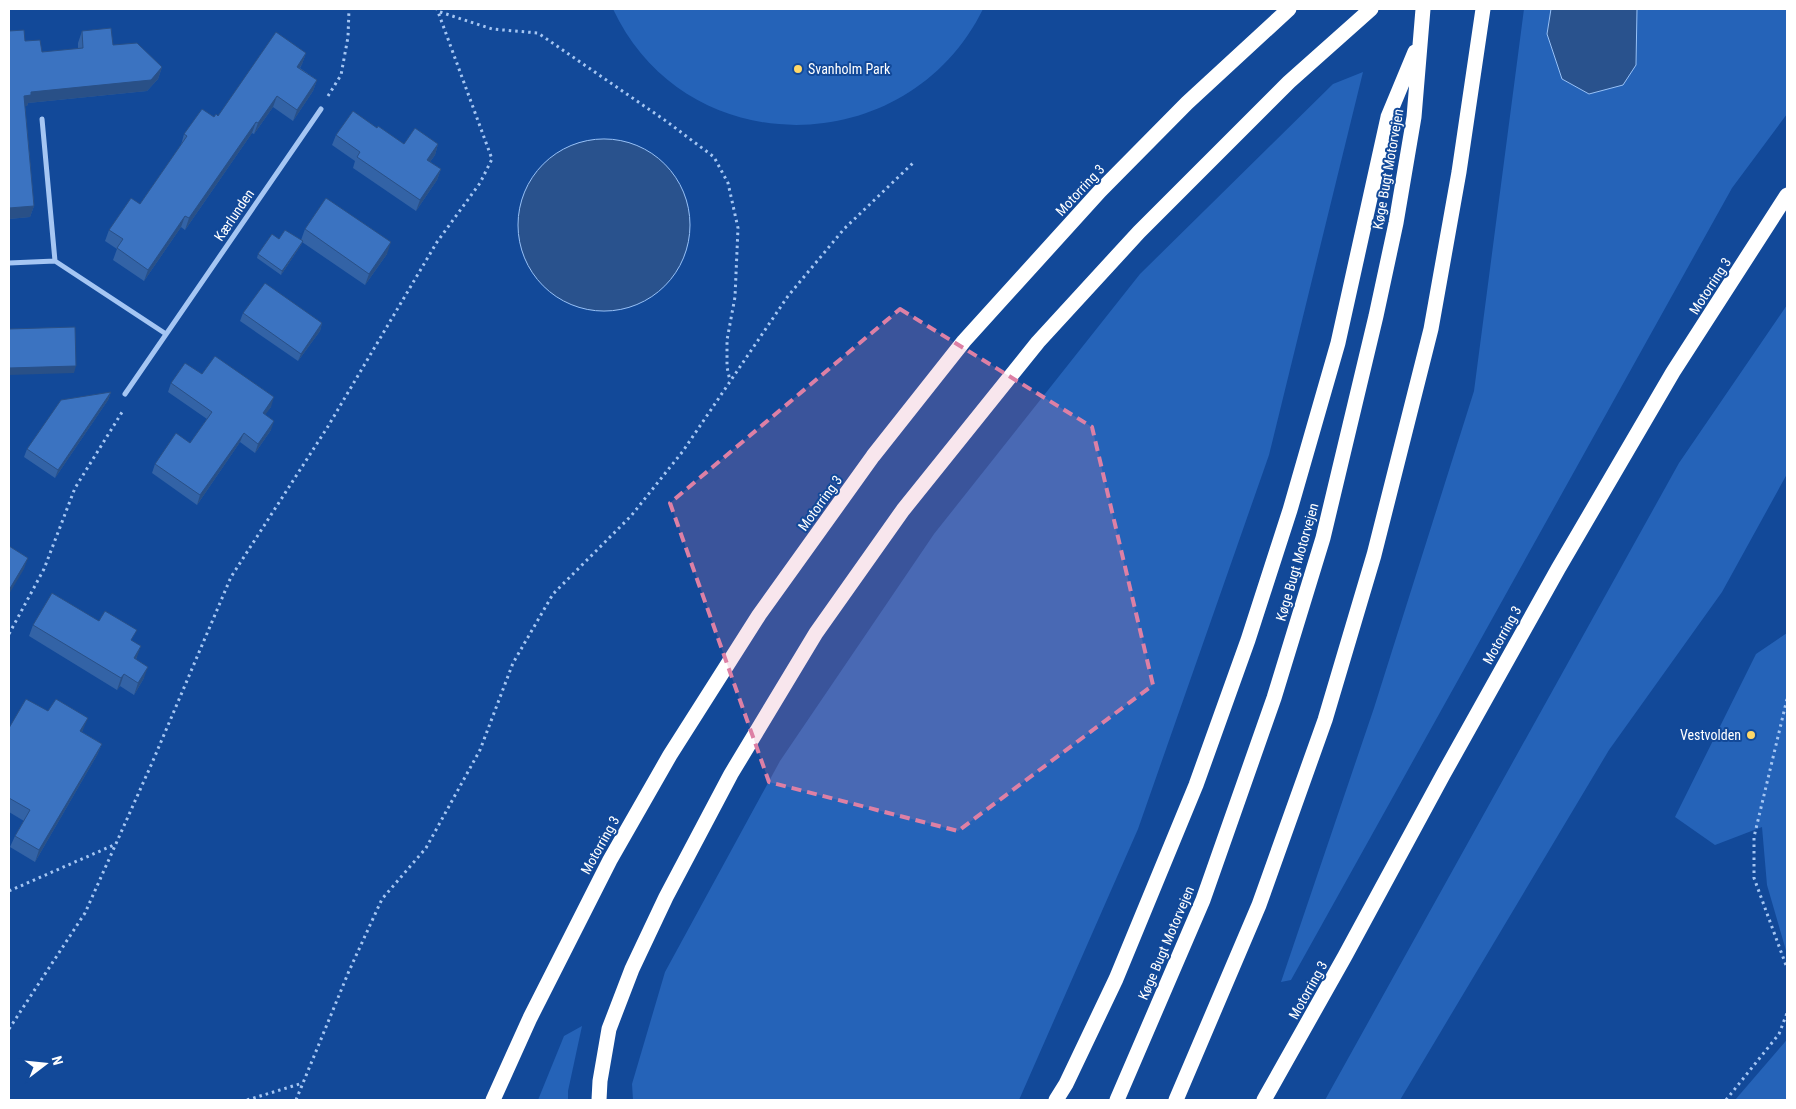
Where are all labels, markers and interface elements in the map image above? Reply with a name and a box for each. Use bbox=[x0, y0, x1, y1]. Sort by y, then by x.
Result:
place label: Svanholm Park bbox=[808, 61, 891, 77]
marker: Svanholm Park bbox=[792, 63, 804, 75]
street label: Køge Bugt Motorvejen bbox=[1370, 108, 1406, 230]
street label: Motorring 3 bbox=[1052, 161, 1108, 219]
street label: Kærlunden bbox=[211, 186, 257, 244]
street label: Motorring 3 bbox=[1686, 255, 1734, 317]
street label: Motorring 3 bbox=[795, 472, 845, 534]
street label: Køge Bugt Motorvejen bbox=[1273, 501, 1321, 623]
street label: Motorring 3 bbox=[1479, 603, 1525, 667]
place label: Vestvolden bbox=[1680, 727, 1741, 743]
marker: Vestvolden bbox=[1745, 729, 1757, 741]
street label: Motorring 3 bbox=[577, 813, 623, 877]
street label: Køge Bugt Motorvejen bbox=[1135, 884, 1197, 1002]
street label: Motorring 3 bbox=[1285, 958, 1331, 1022]
north arrow bbox=[20, 1039, 70, 1089]
text: N bbox=[49, 1054, 66, 1067]

